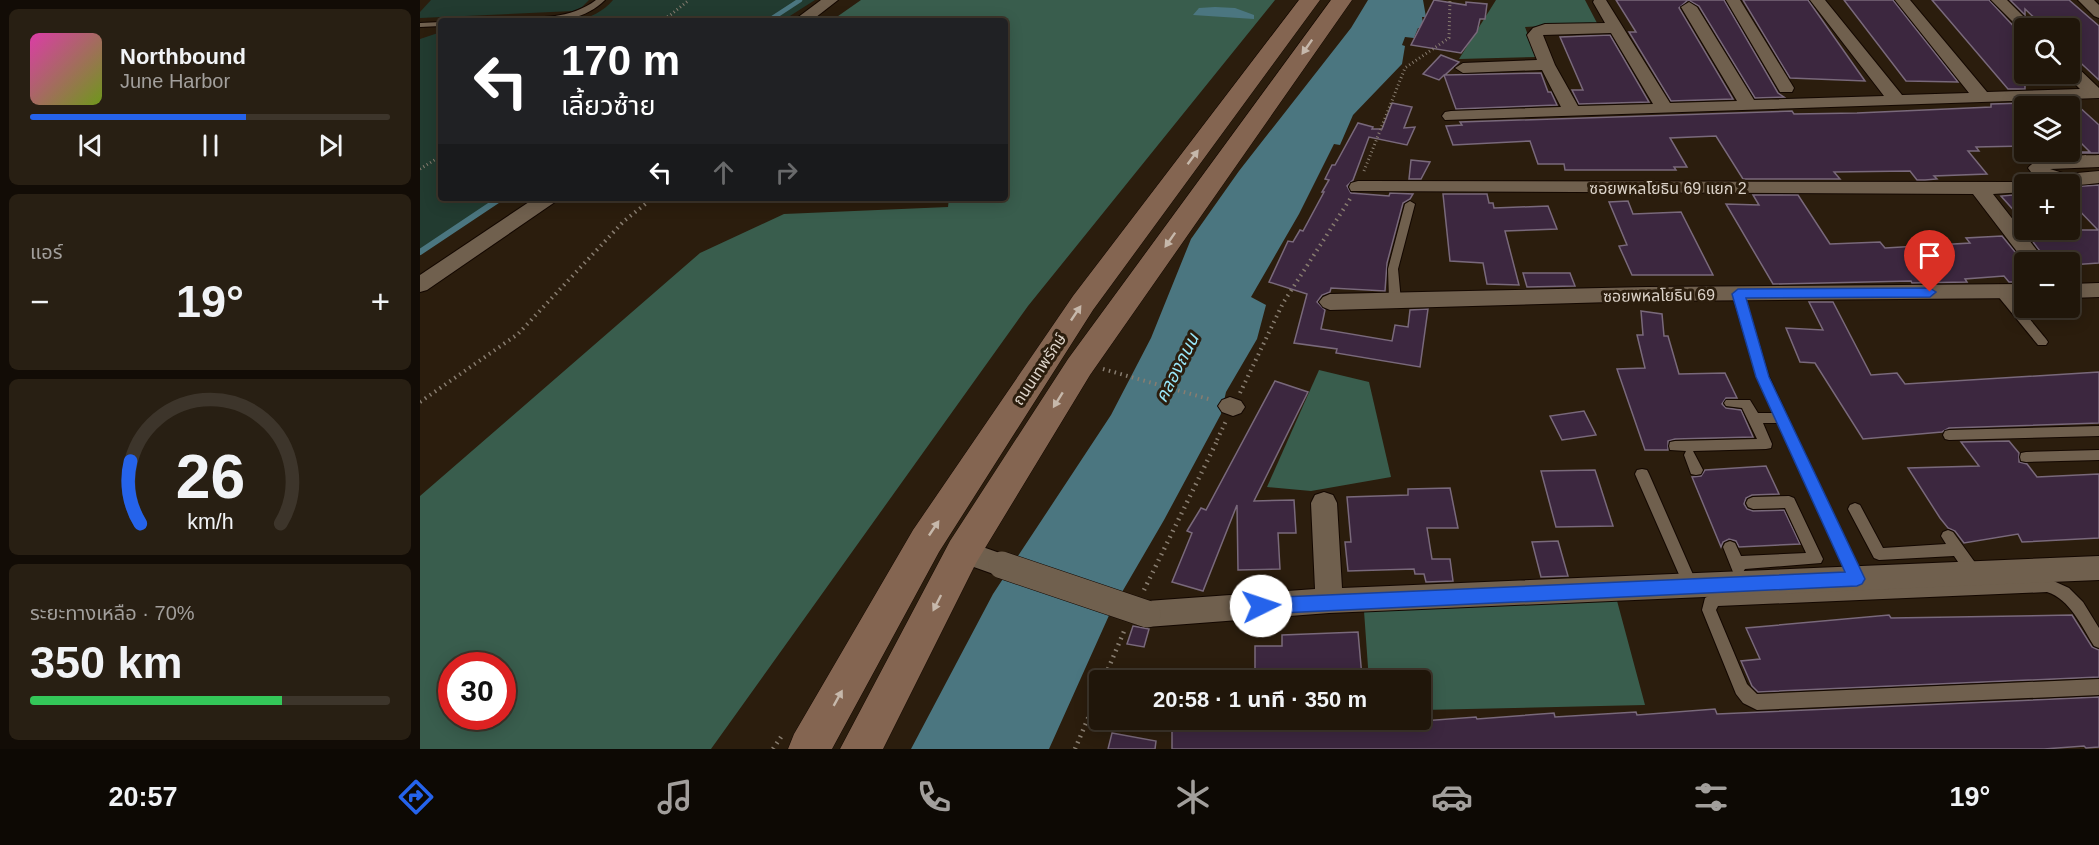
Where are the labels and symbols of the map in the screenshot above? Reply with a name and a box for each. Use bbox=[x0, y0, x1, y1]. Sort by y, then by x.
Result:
one-way arrow bbox=[1301, 38, 1313, 54]
one-way arrow bbox=[1187, 150, 1199, 165]
street label: ซอยพหลโยธิน 69 แยก 2 bbox=[1589, 180, 1747, 197]
pin bbox=[1904, 230, 1955, 292]
one-way arrow bbox=[1164, 231, 1176, 247]
street label: ซอยพหลโยธิน 69 bbox=[1603, 286, 1715, 305]
one-way arrow bbox=[1071, 305, 1082, 322]
street label: ถนนเทพรักษ์ bbox=[1009, 330, 1070, 408]
water label: คลองถนน bbox=[1151, 330, 1203, 406]
one-way arrow bbox=[1053, 392, 1064, 408]
one-way arrow bbox=[928, 521, 940, 537]
position arrow bbox=[1229, 574, 1293, 638]
one-way arrow bbox=[932, 595, 942, 612]
speed limit sign: 30 bbox=[438, 652, 516, 730]
one-way arrow bbox=[833, 689, 843, 706]

